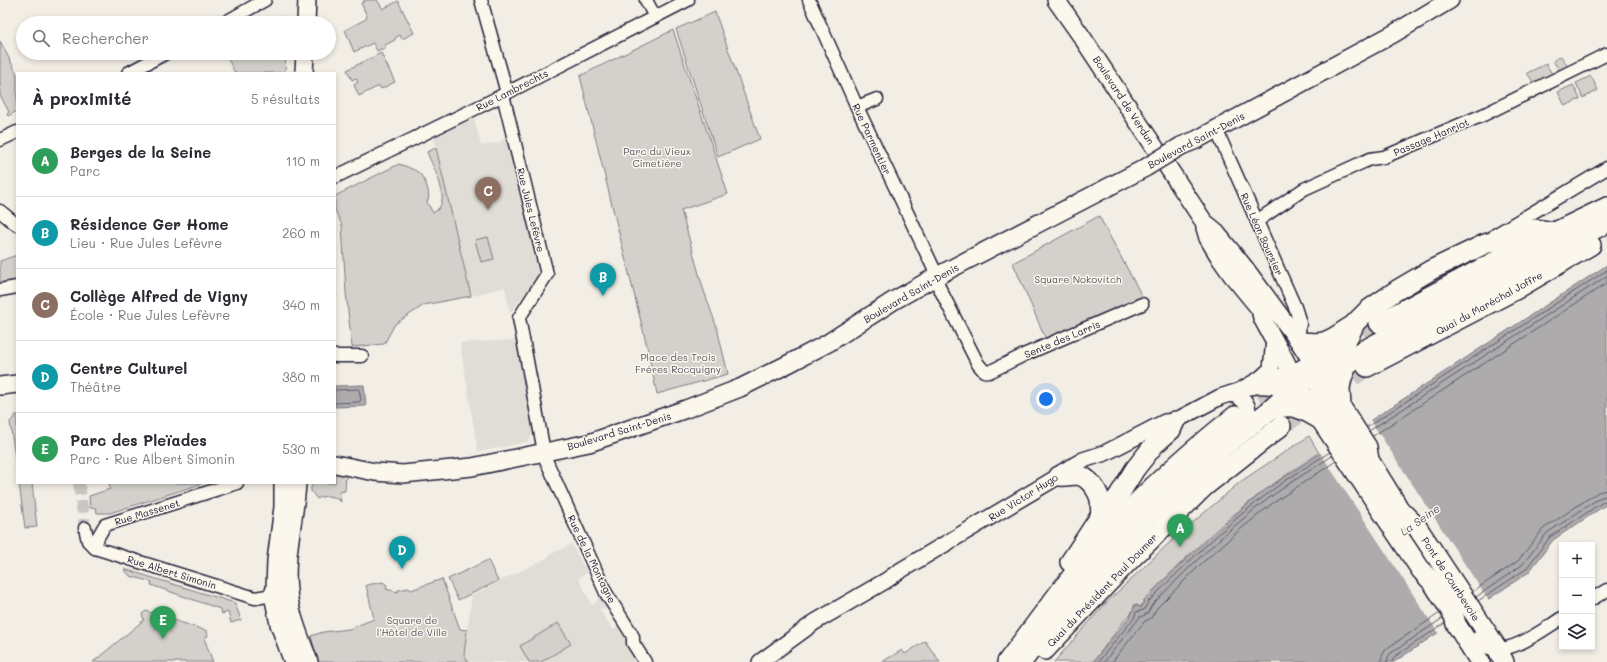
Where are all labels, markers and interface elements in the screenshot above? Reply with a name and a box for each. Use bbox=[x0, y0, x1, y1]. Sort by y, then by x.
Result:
search box bbox=[16, 16, 336, 60]
icon: search bbox=[30, 27, 52, 49]
text: Rechercher bbox=[62, 28, 149, 48]
street label: Boulevard de Verdun bbox=[1090, 53, 1158, 147]
street label: Rue Lambrechts bbox=[474, 66, 551, 114]
text: À proximité bbox=[32, 87, 131, 109]
text: 5 résultats bbox=[251, 90, 320, 107]
street label: Rue Parmentier bbox=[849, 101, 895, 177]
street label: Boulevard Saint-Denis bbox=[1145, 108, 1247, 172]
street label: Passage Hanriot bbox=[1391, 115, 1471, 159]
text: Berges de la Seine bbox=[70, 142, 211, 162]
park label: Parc du Vieux Cimetière bbox=[623, 144, 691, 170]
text: A bbox=[40, 152, 50, 169]
text: 110 m bbox=[286, 152, 320, 169]
text: Parc bbox=[70, 162, 100, 179]
street label: Rue Jules Lefèvre bbox=[514, 166, 548, 254]
pin: C bbox=[475, 177, 501, 210]
street label: Rue Léon Boursier bbox=[1237, 190, 1287, 278]
text: Résidence Ger Home bbox=[70, 214, 228, 234]
text: B bbox=[41, 224, 49, 241]
text: 260 m bbox=[282, 224, 320, 241]
text: Lieu · Rue Jules Lefèvre bbox=[70, 234, 222, 251]
street label: Boulevard Saint-Denis bbox=[861, 260, 961, 326]
pin: B bbox=[590, 263, 616, 296]
street label: Quai du Maréchal Joffre bbox=[1433, 268, 1545, 338]
park label: Square Nokovitch bbox=[1035, 272, 1122, 286]
text: Collège Alfred de Vigny bbox=[70, 286, 248, 306]
text: C bbox=[40, 296, 50, 313]
text: 340 m bbox=[282, 296, 320, 313]
text: École · Rue Jules Lefèvre bbox=[70, 306, 230, 323]
street label: Sente des Larris bbox=[1022, 317, 1102, 361]
park label: Place des Trois Frères Rocquigny bbox=[635, 350, 721, 376]
text: Centre Culturel bbox=[70, 358, 187, 378]
text: D bbox=[40, 368, 50, 385]
text: 380 m bbox=[282, 368, 320, 385]
text: Théâtre bbox=[70, 378, 121, 395]
your location bbox=[1036, 389, 1056, 409]
street label: Boulevard Saint-Denis bbox=[565, 408, 673, 453]
text: Parc des Pleïades bbox=[70, 430, 207, 450]
text: E bbox=[41, 440, 49, 457]
text: 530 m bbox=[282, 440, 320, 457]
text: Parc · Rue Albert Simonin bbox=[70, 450, 235, 467]
street label: Rue Victor Hugo bbox=[986, 470, 1060, 524]
street label: Rue Massenet bbox=[113, 495, 181, 529]
water label: La Seine bbox=[1397, 500, 1443, 539]
street label: Rue de la Montagne bbox=[565, 513, 619, 605]
pin: A bbox=[1167, 514, 1193, 547]
street label: Quai du Président Paul Doumer bbox=[1044, 530, 1160, 650]
street label: Pont de Courbevoie bbox=[1419, 534, 1483, 624]
pin: D bbox=[389, 536, 415, 569]
map controls bbox=[1559, 542, 1595, 650]
button: + bbox=[1559, 542, 1595, 578]
street label: Rue Albert Simonin bbox=[126, 552, 218, 592]
button: − bbox=[1559, 578, 1595, 614]
pin: E bbox=[150, 606, 176, 639]
park label: Square de l'Hôtel de Ville bbox=[377, 613, 447, 639]
button: layers bbox=[1559, 614, 1595, 650]

